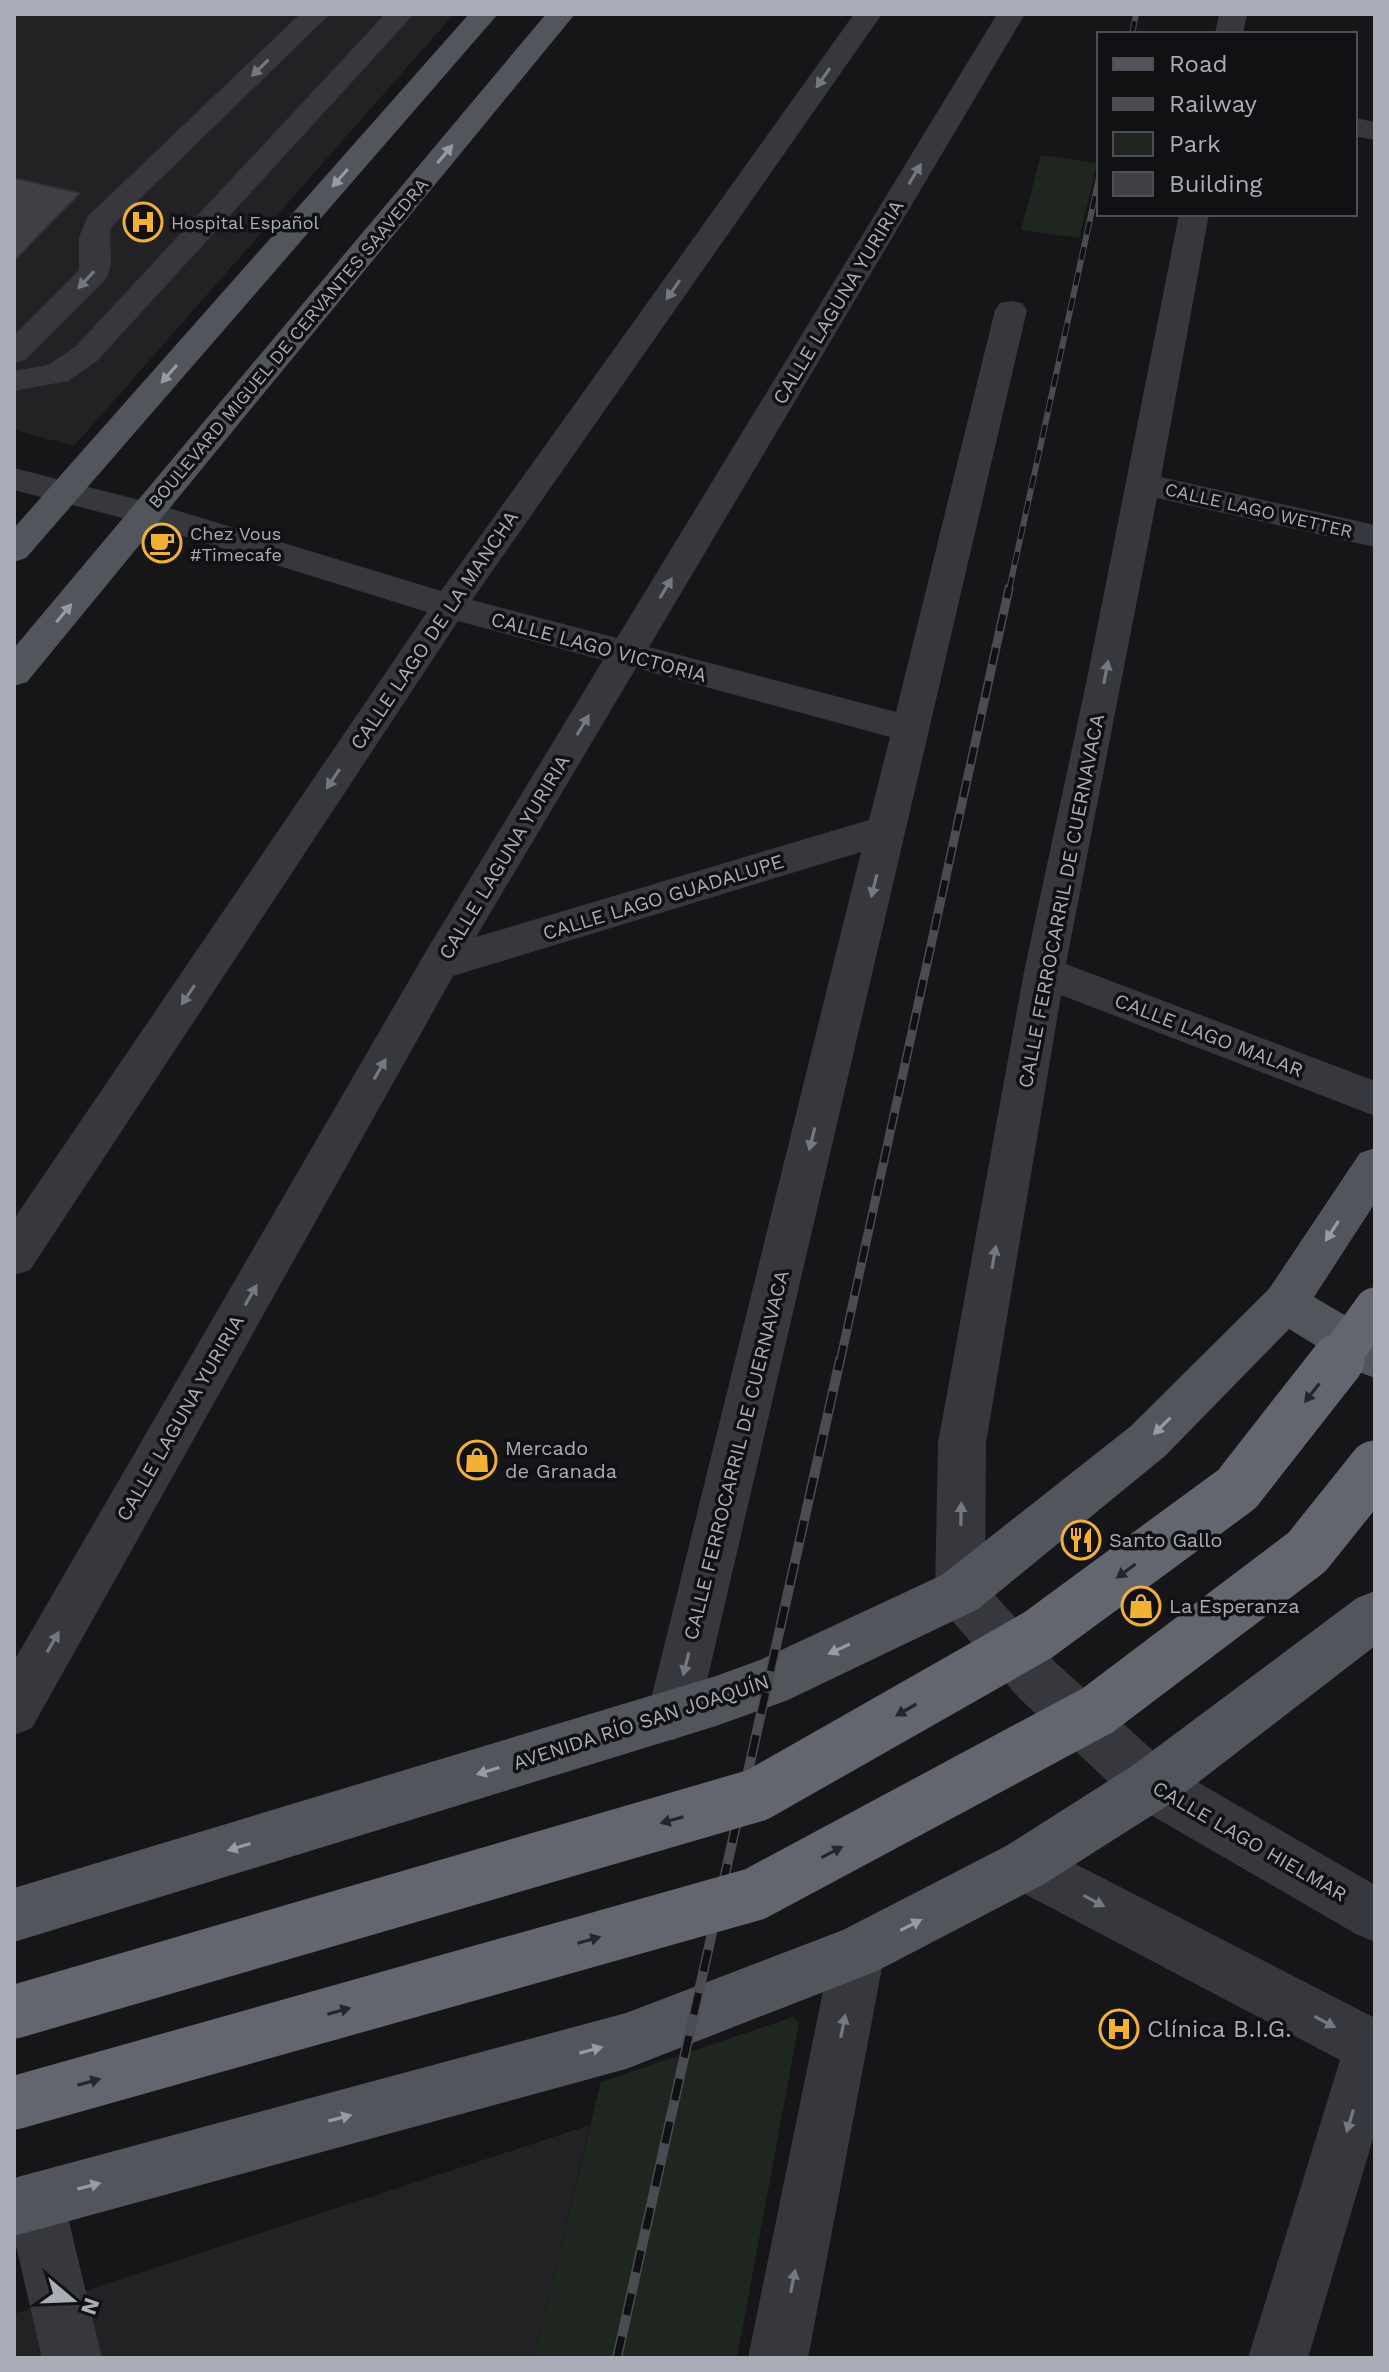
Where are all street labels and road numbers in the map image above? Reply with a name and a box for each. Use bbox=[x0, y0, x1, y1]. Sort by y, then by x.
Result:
street label: BOULEVARD MIGUEL DE CERVANTES SAAVEDRA bbox=[144, 174, 432, 512]
street label: CALLE LAGUNA YURIRIA bbox=[767, 195, 909, 409]
street label: CALLE LAGO WETTER bbox=[1163, 478, 1355, 542]
street label: CALLE LAGO DE LA MANCHA bbox=[345, 506, 523, 754]
street label: CALLE LAGO VICTORIA bbox=[489, 607, 709, 687]
street label: CALLE FERROCARRIL DE CUERNAVACA bbox=[1013, 712, 1109, 1090]
street label: CALLE LAGUNA YURIRIA bbox=[433, 750, 575, 964]
street label: CALLE LAGO GUADALUPE bbox=[540, 849, 786, 945]
street label: CALLE LAGO MALAR bbox=[1111, 988, 1307, 1082]
street label: CALLE FERROCARRIL DE CUERNAVACA bbox=[678, 1267, 794, 1643]
street label: CALLE LAGUNA YURIRIA bbox=[111, 1311, 249, 1525]
street label: AVENIDA RÍO SAN JOAQUÍN bbox=[510, 1669, 772, 1775]
street label: CALLE LAGO HIELMAR bbox=[1149, 1776, 1351, 1906]

